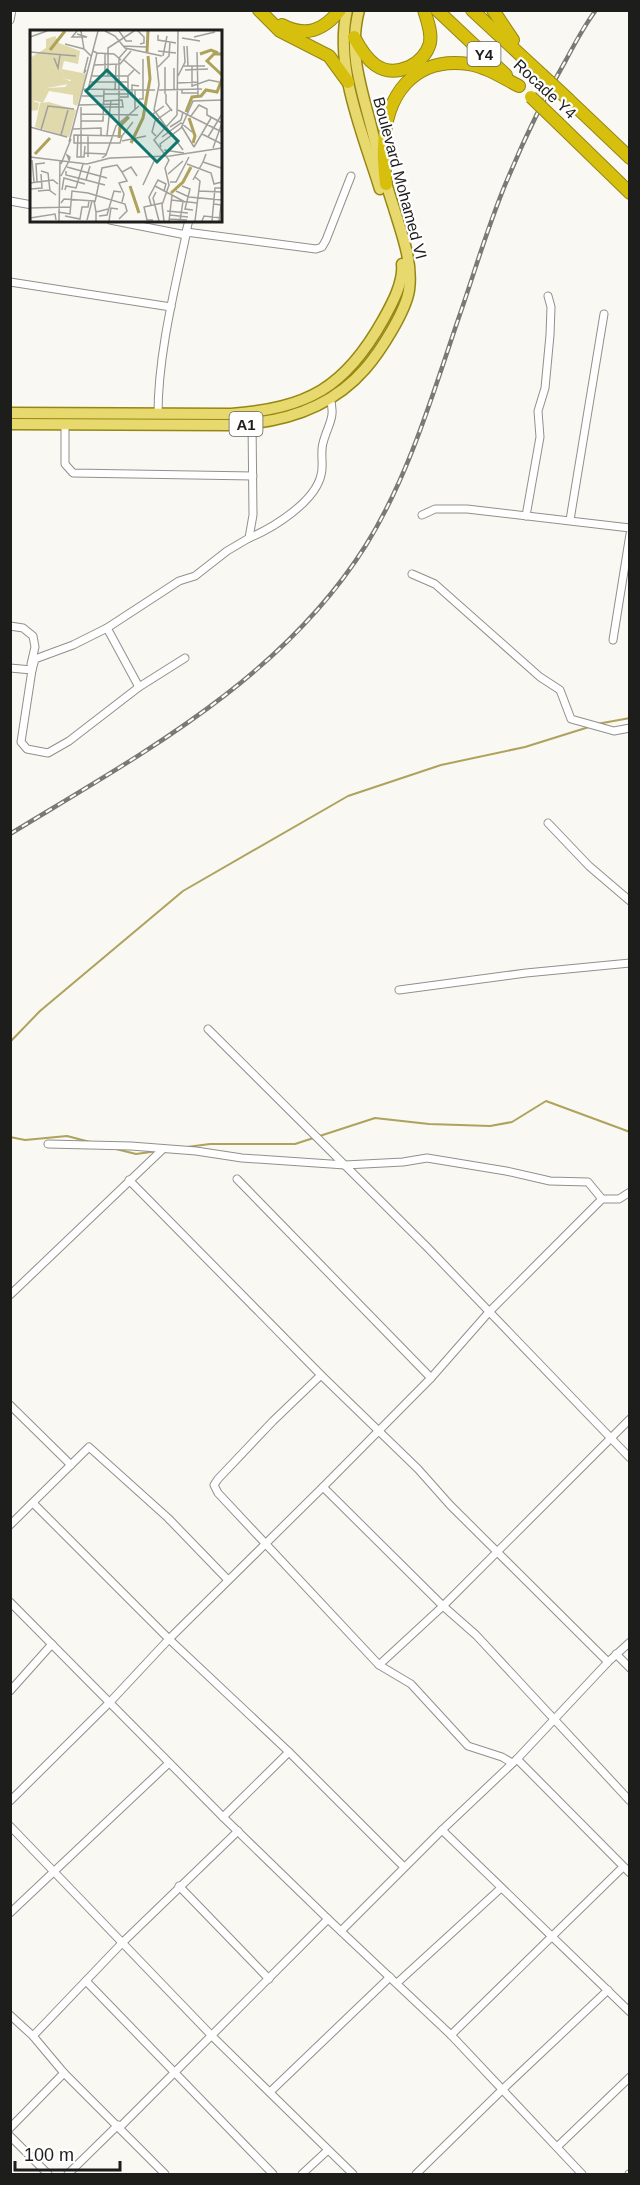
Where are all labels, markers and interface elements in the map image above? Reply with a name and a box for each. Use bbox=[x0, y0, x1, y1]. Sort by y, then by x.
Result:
inset map bbox=[30, 30, 222, 222]
road number: Y4 bbox=[468, 42, 500, 66]
street label: Rocade Y4 bbox=[510, 56, 580, 122]
street label: Boulevard Mohamed VI bbox=[370, 95, 430, 261]
road number: A1 bbox=[230, 412, 262, 436]
scale bar bbox=[15, 2134, 120, 2172]
text: 100 m bbox=[24, 2145, 74, 2165]

